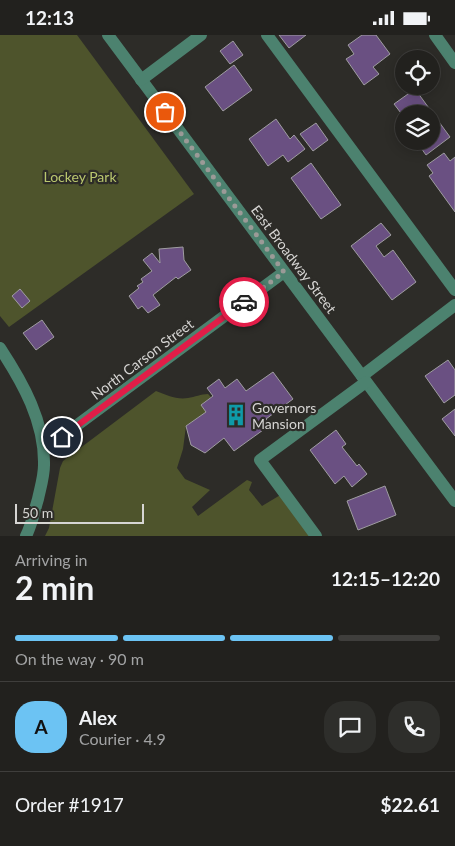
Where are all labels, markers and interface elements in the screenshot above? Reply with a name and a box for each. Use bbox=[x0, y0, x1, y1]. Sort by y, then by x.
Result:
text: 12:13 bbox=[25, 6, 74, 29]
map controls bbox=[395, 50, 440, 150]
button: locate bbox=[395, 50, 440, 95]
pin bbox=[144, 91, 186, 133]
icon: bag bbox=[151, 98, 179, 126]
button: layers bbox=[395, 105, 440, 150]
park label: Lockey Park bbox=[43, 168, 117, 185]
street label: East Broadway Street bbox=[248, 202, 340, 316]
courier bbox=[219, 277, 269, 327]
icon: car bbox=[230, 288, 258, 316]
street label: North Carson Street bbox=[88, 315, 196, 403]
place label: Governors Mansion bbox=[252, 399, 316, 432]
building icon: Governors Mansion bbox=[223, 402, 249, 428]
pin bbox=[41, 416, 83, 458]
icon: home bbox=[48, 423, 76, 451]
scale bar bbox=[15, 501, 144, 524]
text: 50 m bbox=[22, 504, 53, 521]
text: Arriving in bbox=[15, 550, 88, 569]
text: 12:15–12:20 bbox=[331, 567, 440, 590]
text: 2 min bbox=[15, 568, 94, 607]
text: On the way · 90 m bbox=[15, 649, 144, 668]
button: chat bbox=[324, 701, 376, 753]
button: phone bbox=[388, 701, 440, 753]
text: Alex bbox=[79, 706, 117, 729]
text: A bbox=[34, 715, 48, 738]
text: Courier · 4.9 bbox=[79, 729, 166, 748]
text: Order #1917 bbox=[15, 793, 124, 816]
text: $22.61 bbox=[380, 793, 440, 816]

